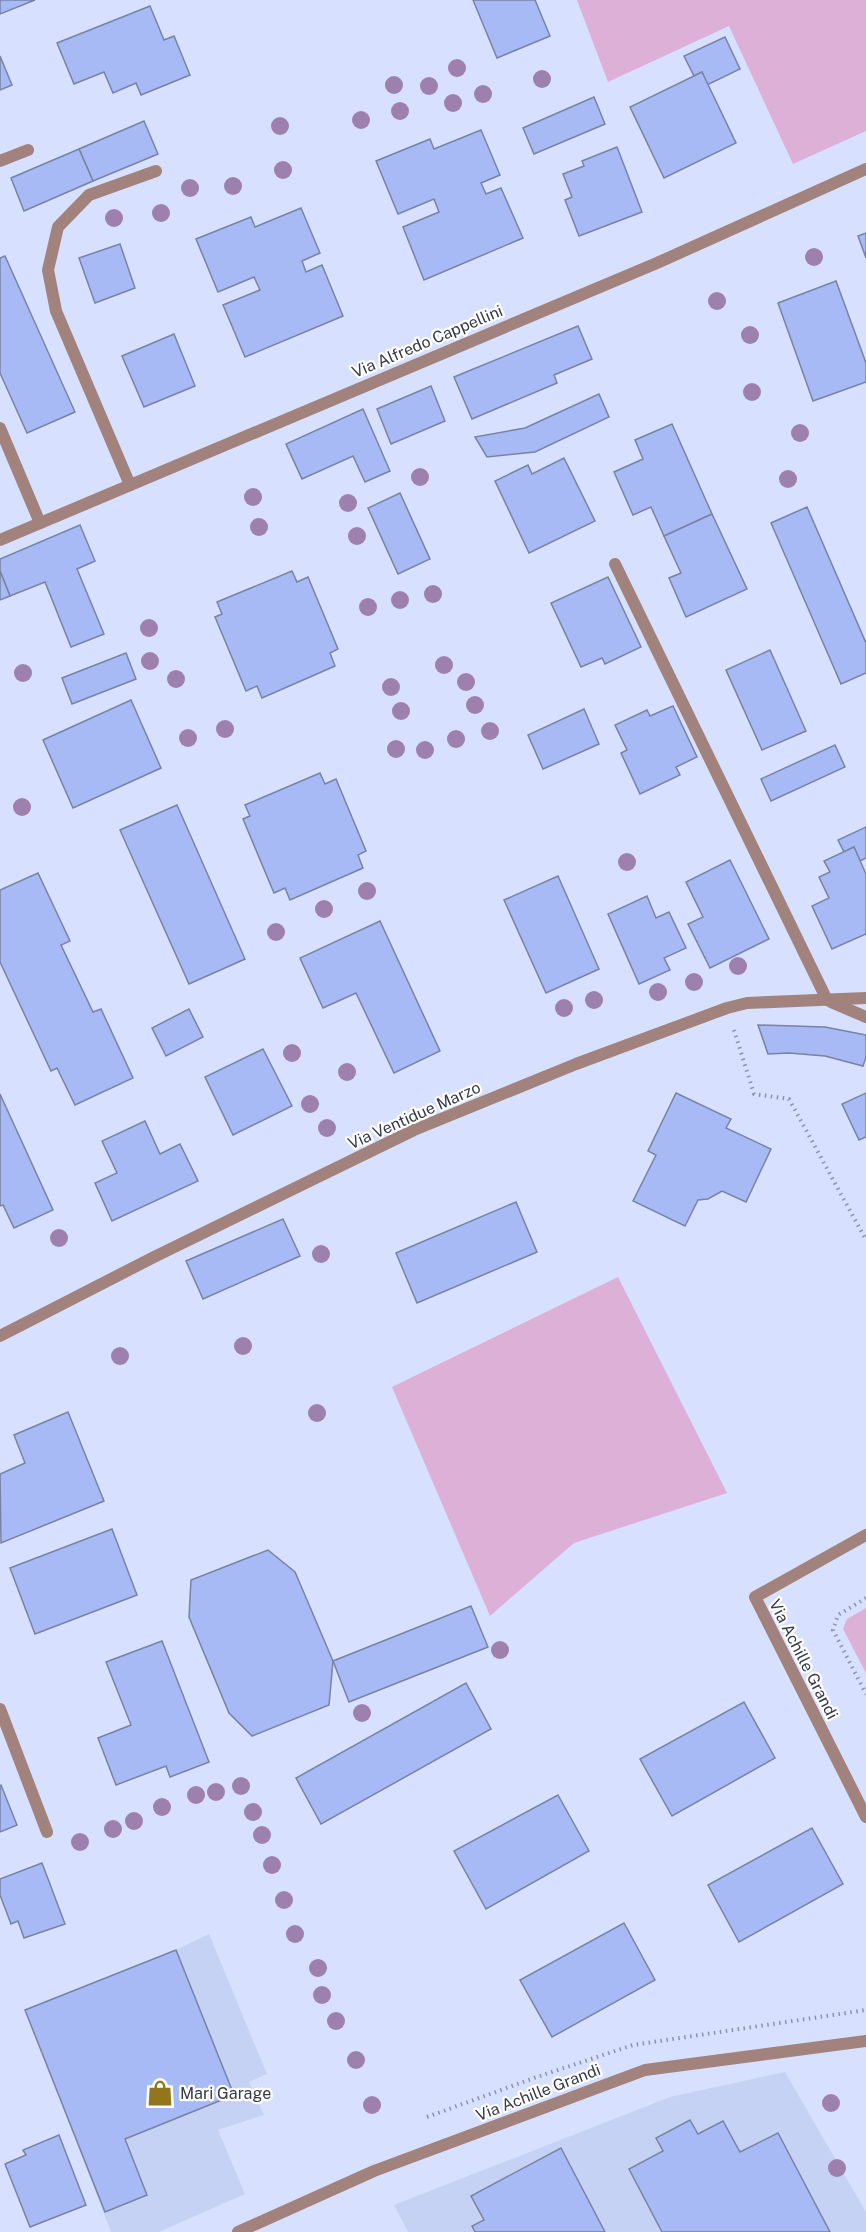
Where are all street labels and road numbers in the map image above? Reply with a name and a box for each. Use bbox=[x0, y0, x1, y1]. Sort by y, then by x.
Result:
street label: Via Alfredo Cappellini bbox=[349, 301, 505, 382]
street label: Via Ventidue Marzo bbox=[345, 1078, 483, 1153]
street label: Via Achille Grandi bbox=[765, 1596, 842, 1722]
street label: Via Achille Grandi bbox=[473, 2060, 603, 2125]

